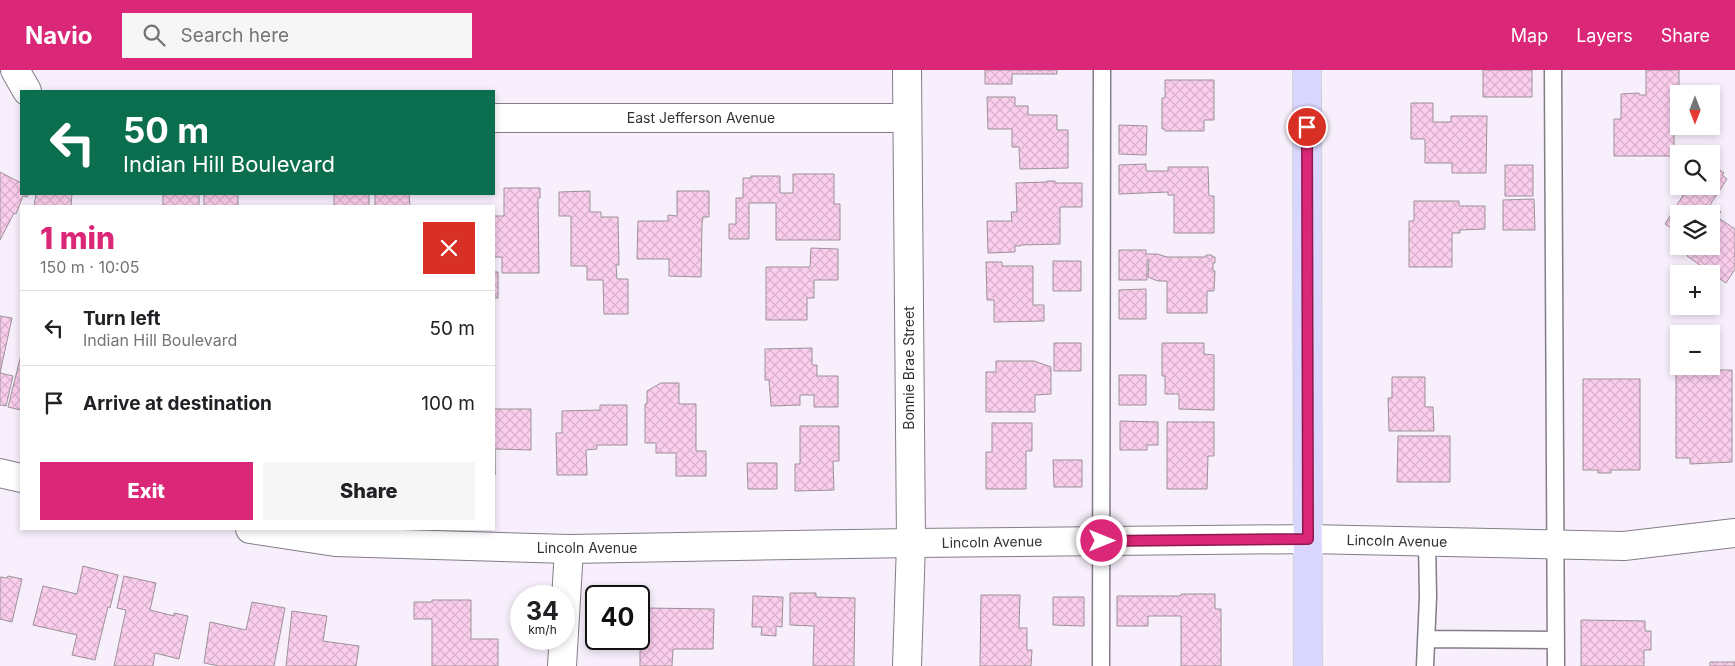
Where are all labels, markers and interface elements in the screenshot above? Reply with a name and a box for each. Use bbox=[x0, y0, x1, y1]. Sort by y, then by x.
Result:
search box bbox=[122, 13, 472, 58]
text: Navio bbox=[25, 21, 92, 50]
icon: search bbox=[140, 21, 168, 49]
text: Search here bbox=[180, 24, 289, 47]
text: Map bbox=[1511, 25, 1548, 46]
text: Layers bbox=[1576, 25, 1633, 46]
text: Share bbox=[1661, 25, 1710, 46]
north arrow bbox=[1670, 85, 1720, 135]
map controls bbox=[1670, 85, 1720, 375]
pin bbox=[1286, 106, 1328, 148]
text: 50 m bbox=[123, 109, 209, 151]
street label: East Jefferson Avenue bbox=[627, 109, 775, 126]
icon: left bbox=[40, 110, 105, 175]
icon: arrive bbox=[1293, 113, 1321, 141]
button: search bbox=[1670, 145, 1720, 195]
text: Indian Hill Boulevard bbox=[123, 151, 335, 177]
button: layers bbox=[1670, 205, 1720, 255]
text: 1 min bbox=[40, 220, 115, 256]
button: close bbox=[423, 222, 475, 274]
text: 150 m · 10:05 bbox=[40, 257, 139, 277]
button: + bbox=[1670, 265, 1720, 315]
street label: Bonnie Brae Street bbox=[900, 306, 917, 430]
text: Turn left bbox=[83, 307, 161, 330]
icon: left bbox=[40, 314, 68, 342]
text: 50 m bbox=[429, 317, 475, 340]
button: − bbox=[1670, 325, 1720, 375]
text: Indian Hill Boulevard bbox=[83, 330, 237, 350]
icon: arrive bbox=[40, 389, 68, 417]
text: Arrive at destination bbox=[83, 392, 272, 415]
text: 100 m bbox=[421, 392, 475, 415]
button: Exit bbox=[40, 462, 253, 520]
button: Share bbox=[263, 462, 475, 520]
position arrow bbox=[1075, 514, 1127, 566]
street label: Lincoln Avenue bbox=[1346, 531, 1448, 550]
street label: Lincoln Avenue bbox=[941, 532, 1043, 551]
street label: Lincoln Avenue bbox=[537, 539, 637, 556]
speed limit sign: 40 bbox=[585, 585, 650, 650]
text: 34 bbox=[526, 596, 559, 626]
text: km/h bbox=[528, 622, 557, 637]

